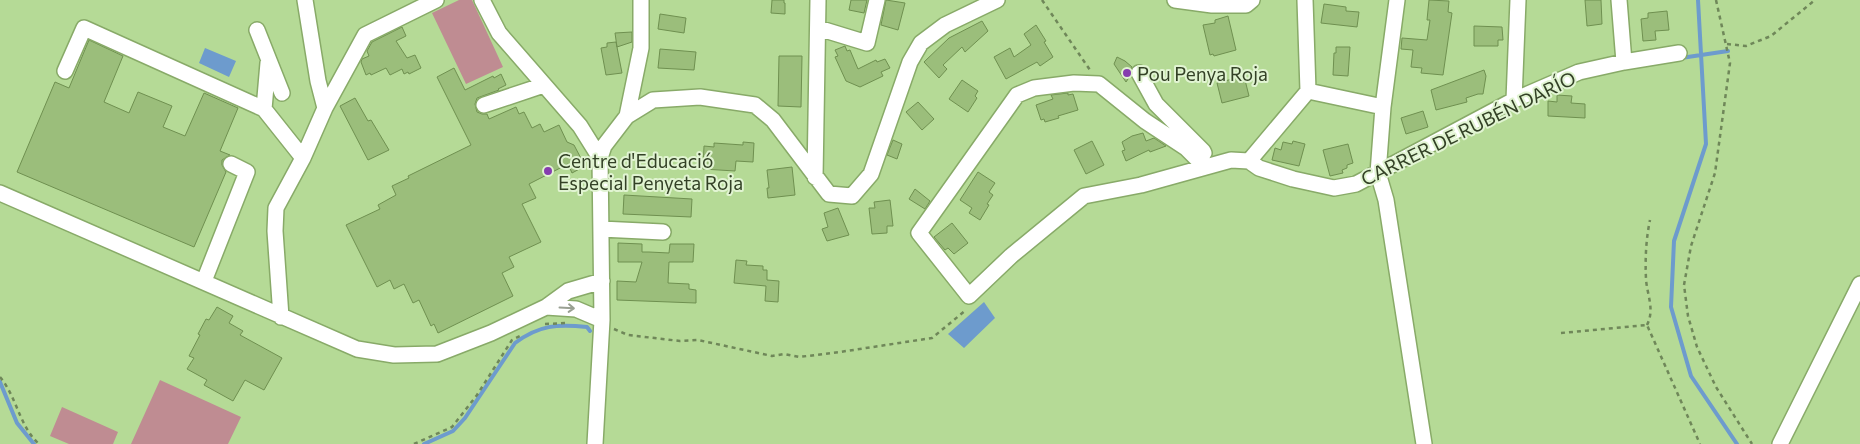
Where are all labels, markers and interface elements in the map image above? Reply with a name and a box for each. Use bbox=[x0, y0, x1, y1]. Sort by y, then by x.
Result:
place label: Pou Penya Roja bbox=[1137, 62, 1268, 85]
street label: CARRER DE RUBÉN DARÍO bbox=[1357, 66, 1579, 190]
marker: Pou Penya Roja bbox=[1121, 67, 1133, 79]
place label: Centre d'Educació Especial Penyeta Roja bbox=[558, 149, 743, 194]
marker: Centre d'Educació Especial Penyeta Roja bbox=[542, 165, 554, 177]
one-way arrow bbox=[559, 304, 575, 313]

